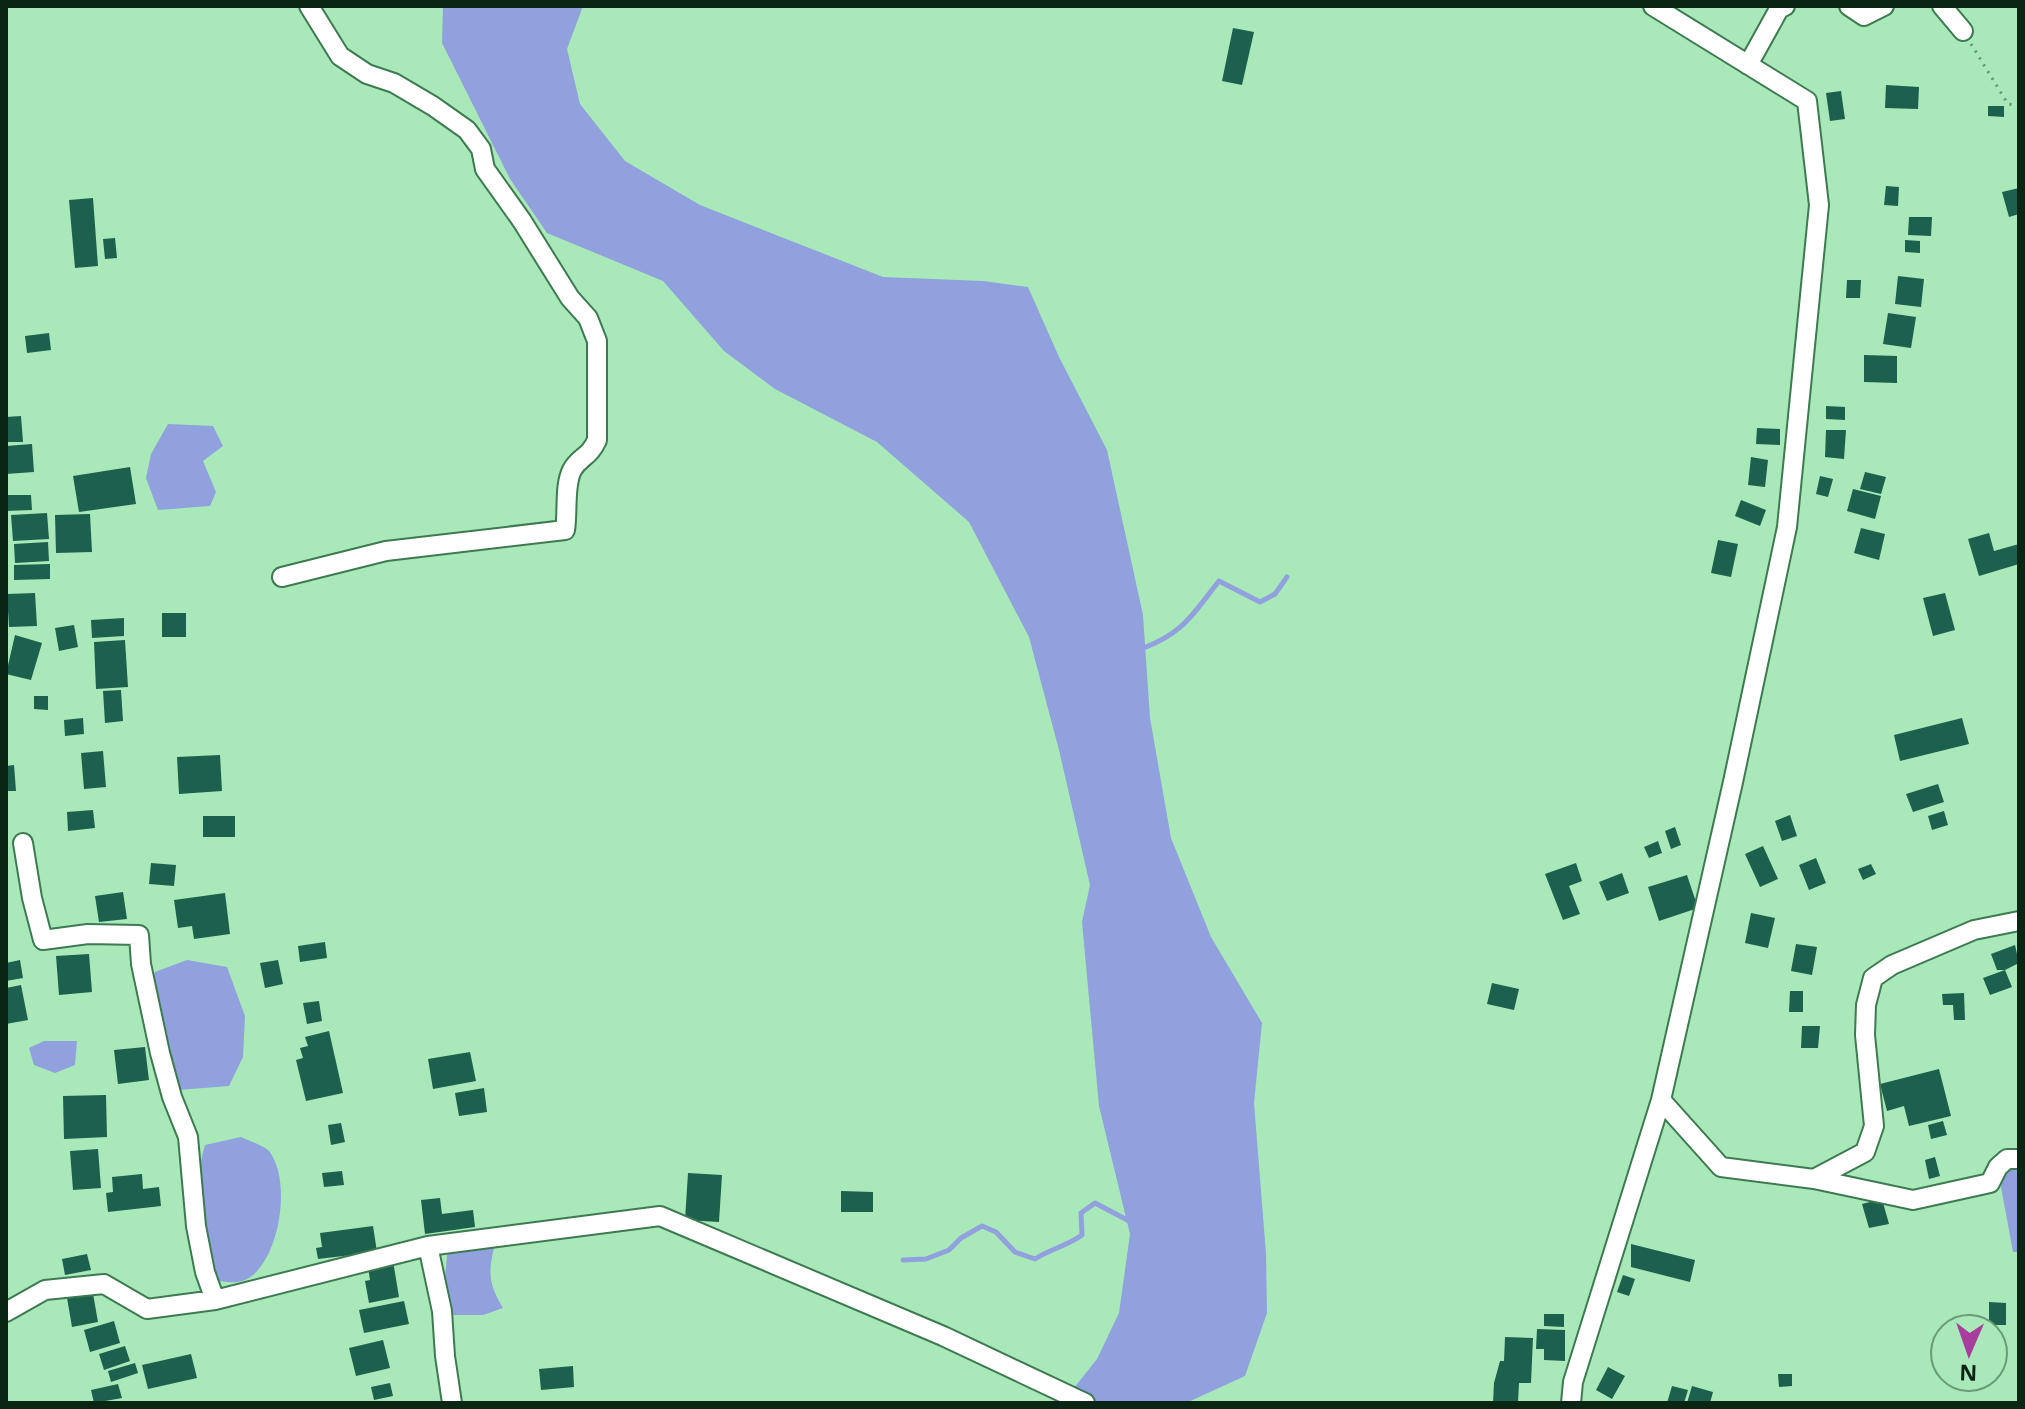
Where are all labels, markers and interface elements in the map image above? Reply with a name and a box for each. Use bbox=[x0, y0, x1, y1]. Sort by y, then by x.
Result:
north arrow bbox=[1929, 1313, 2009, 1393]
text: N bbox=[1959, 1359, 1978, 1389]

